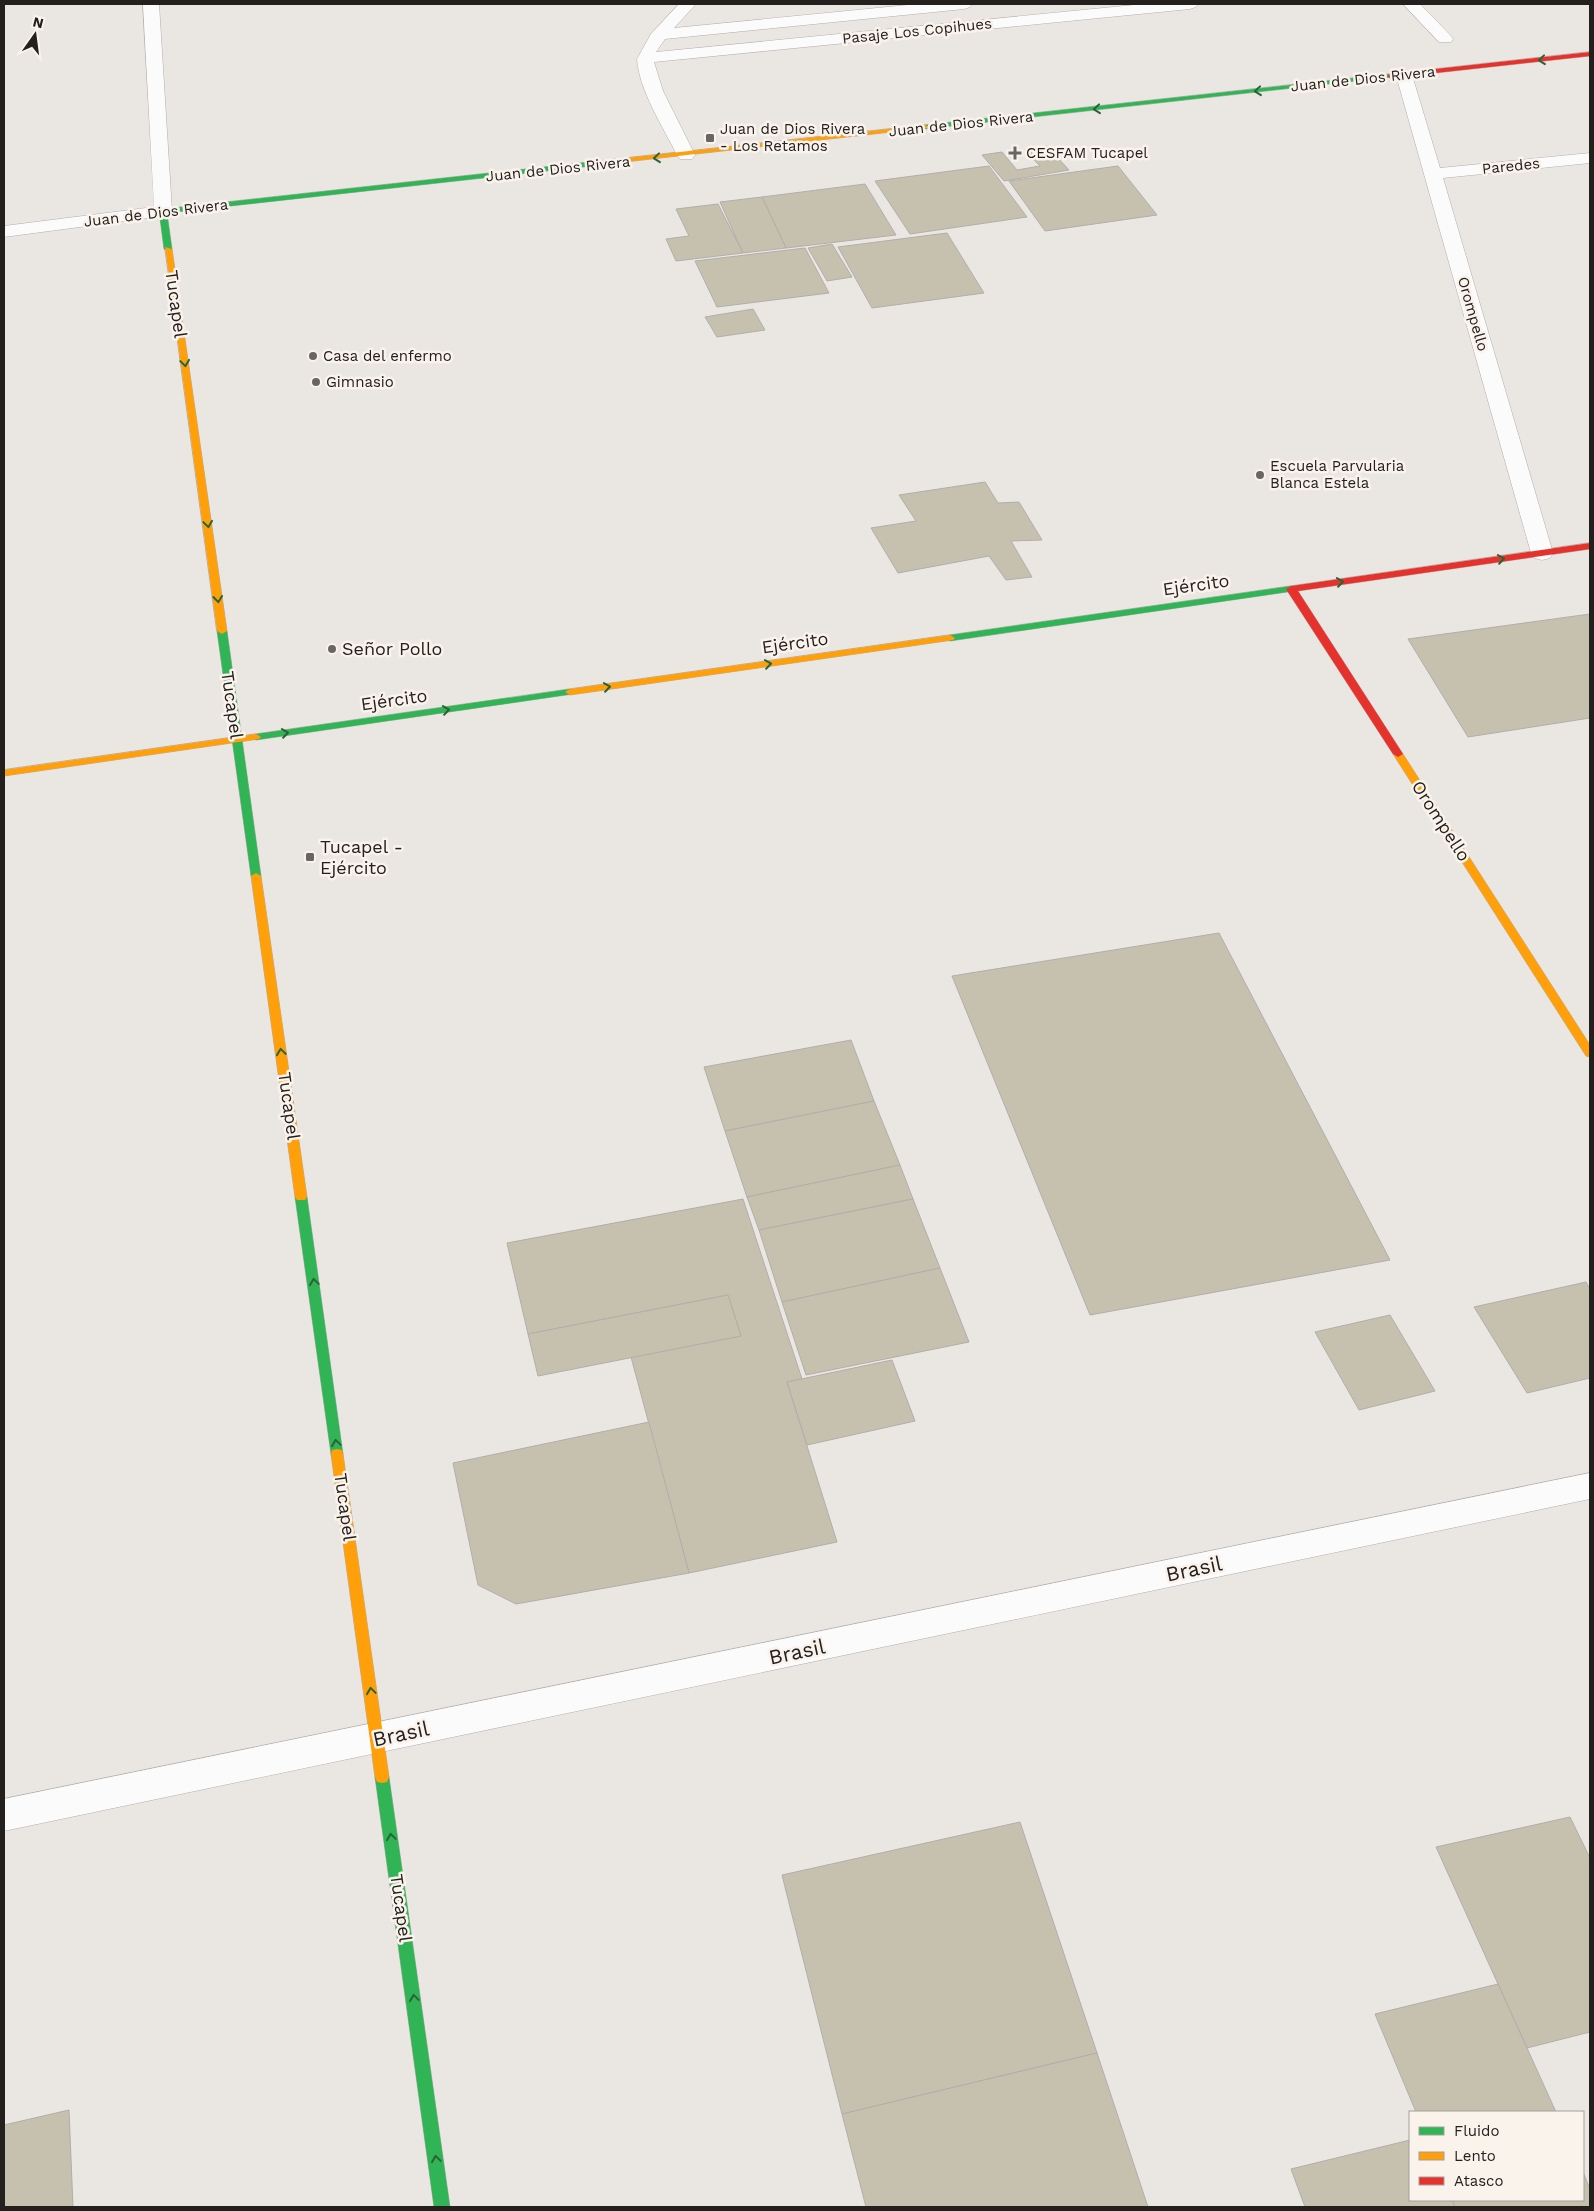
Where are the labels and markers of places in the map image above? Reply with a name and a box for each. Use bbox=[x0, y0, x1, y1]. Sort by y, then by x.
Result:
place label: Juan de Dios Rivera - Los Retamos bbox=[720, 120, 866, 155]
marker: Juan de Dios Rivera - Los Retamos bbox=[704, 132, 716, 144]
place label: CESFAM Tucapel bbox=[1026, 144, 1148, 162]
marker: CESFAM Tucapel bbox=[1008, 146, 1022, 160]
place label: Casa del enfermo bbox=[323, 347, 452, 365]
marker: Casa del enfermo bbox=[307, 350, 319, 362]
place label: Gimnasio bbox=[326, 373, 394, 391]
marker: Gimnasio bbox=[310, 376, 322, 388]
place label: Escuela Parvularia Blanca Estela bbox=[1270, 457, 1405, 492]
marker: Escuela Parvularia Blanca Estela bbox=[1254, 469, 1266, 481]
place label: Señor Pollo bbox=[342, 638, 442, 659]
marker: Señor Pollo bbox=[326, 643, 338, 655]
place label: Tucapel - Ejército bbox=[320, 836, 403, 878]
marker: Tucapel - Ejército bbox=[304, 851, 316, 863]

